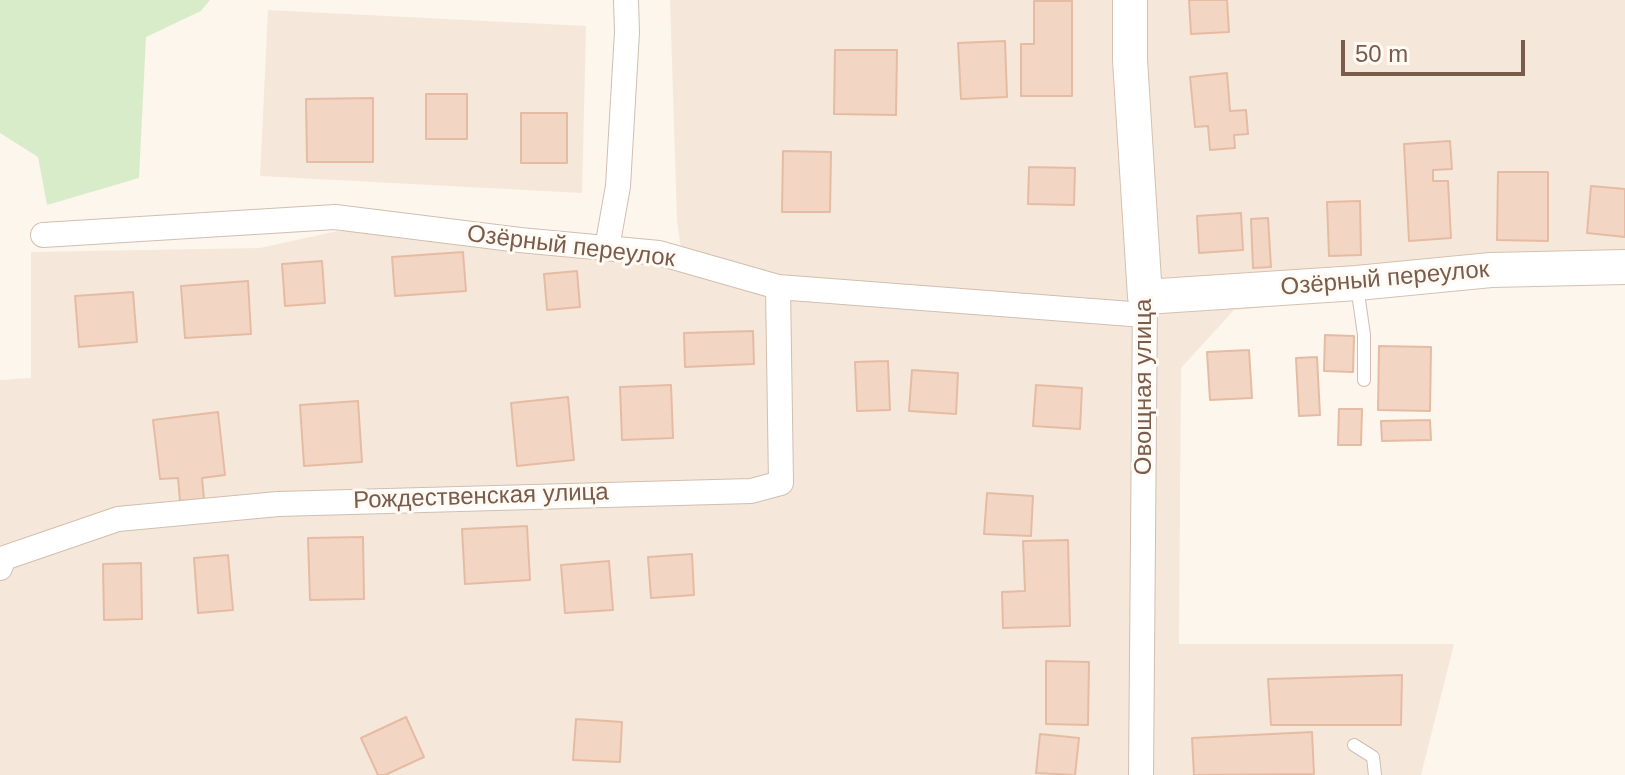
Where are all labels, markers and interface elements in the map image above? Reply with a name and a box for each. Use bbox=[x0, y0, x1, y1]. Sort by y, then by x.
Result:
scale bar bbox=[1345, 24, 1529, 74]
text: 50 m bbox=[1355, 40, 1408, 67]
street label: Озёрный переулок bbox=[465, 220, 677, 274]
street label: Озёрный переулок bbox=[1279, 256, 1491, 302]
street label: Овощная улица bbox=[1130, 299, 1158, 475]
street label: Рождественская улица bbox=[353, 478, 609, 516]

